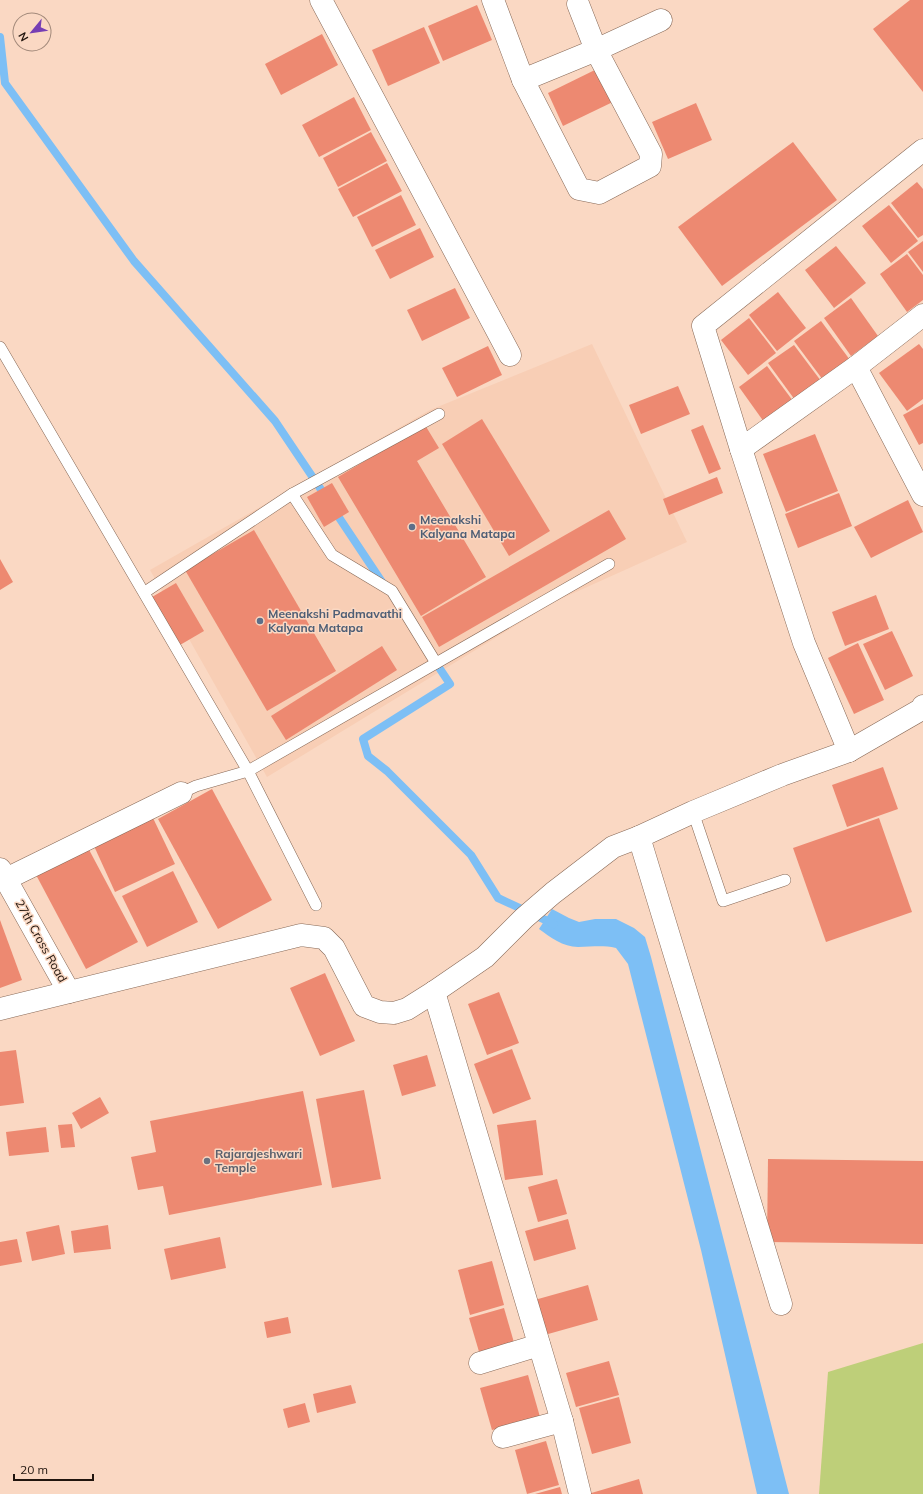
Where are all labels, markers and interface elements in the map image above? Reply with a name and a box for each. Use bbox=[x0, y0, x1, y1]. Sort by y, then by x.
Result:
north arrow bbox=[12, 12, 52, 52]
text: N bbox=[15, 30, 31, 44]
place label: Meenakshi Kalyana Matapa bbox=[420, 512, 515, 541]
marker: Meenakshi Kalyana Matapa bbox=[407, 522, 417, 532]
place label: Meenakshi Padmavathi Kalyana Matapa bbox=[268, 606, 402, 635]
marker: Meenakshi Padmavathi Kalyana Matapa bbox=[255, 616, 265, 626]
street label: 27th Cross Road bbox=[12, 897, 70, 985]
place label: Rajarajeshwari Temple bbox=[215, 1146, 302, 1175]
marker: Rajarajeshwari Temple bbox=[202, 1156, 212, 1166]
scale bar bbox=[14, 1456, 93, 1482]
text: 20 m bbox=[20, 1462, 48, 1477]

